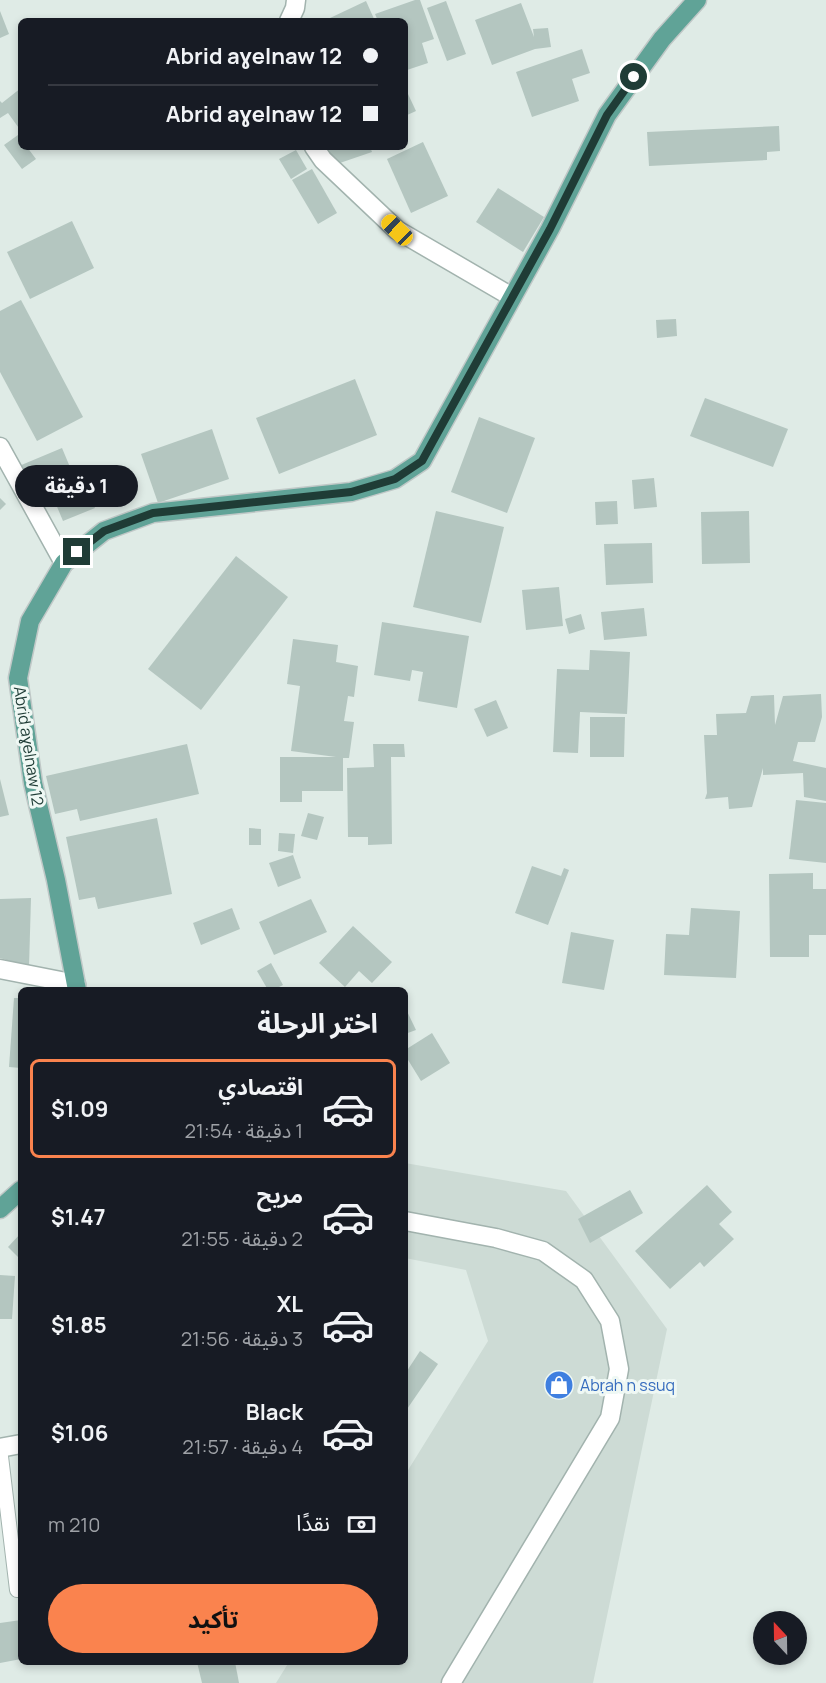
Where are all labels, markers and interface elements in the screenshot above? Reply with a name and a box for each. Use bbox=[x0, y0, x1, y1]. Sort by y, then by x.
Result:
text: Abrid aɣelnaw 12 bbox=[166, 41, 342, 71]
route start bbox=[620, 63, 647, 90]
text: Abrid aɣelnaw 12 bbox=[166, 99, 342, 129]
car bbox=[378, 211, 416, 249]
callout: 1 دقيقة bbox=[16, 465, 138, 507]
text: 1 دقيقة bbox=[45, 472, 108, 499]
route end bbox=[63, 538, 90, 565]
street label: Abrid aɣelnaw 12 bbox=[9, 685, 49, 807]
text: اختر الرحلة bbox=[257, 1004, 378, 1041]
text: اقتصادي bbox=[218, 1072, 303, 1102]
icon: car bbox=[321, 1082, 375, 1136]
text: $1.09 bbox=[51, 1094, 108, 1124]
text: 1 دقيقة · 21:54 bbox=[185, 1117, 303, 1144]
text: مريح bbox=[257, 1180, 303, 1210]
icon: car bbox=[321, 1190, 375, 1244]
text: $1.47 bbox=[51, 1202, 105, 1232]
text: 2 دقيقة · 21:55 bbox=[181, 1225, 303, 1252]
text: XL bbox=[277, 1289, 303, 1319]
icon: car bbox=[321, 1298, 375, 1352]
text: $1.85 bbox=[51, 1310, 107, 1340]
text: 3 دقيقة · 21:56 bbox=[181, 1325, 303, 1352]
shop icon: Abṛah n ssuq bbox=[543, 1369, 575, 1401]
place label: Abṛah n ssuq bbox=[580, 1374, 675, 1396]
text: Black bbox=[246, 1397, 303, 1427]
icon: car bbox=[321, 1406, 375, 1460]
text: $1.06 bbox=[51, 1418, 108, 1448]
text: 4 دقيقة · 21:57 bbox=[182, 1433, 303, 1460]
text: نقدًا bbox=[296, 1508, 330, 1538]
icon: cash bbox=[345, 1508, 378, 1541]
text: 210 m bbox=[48, 1511, 100, 1538]
button: تأكيد bbox=[48, 1584, 378, 1653]
north arrow bbox=[753, 1611, 807, 1665]
map controls bbox=[753, 1611, 807, 1665]

